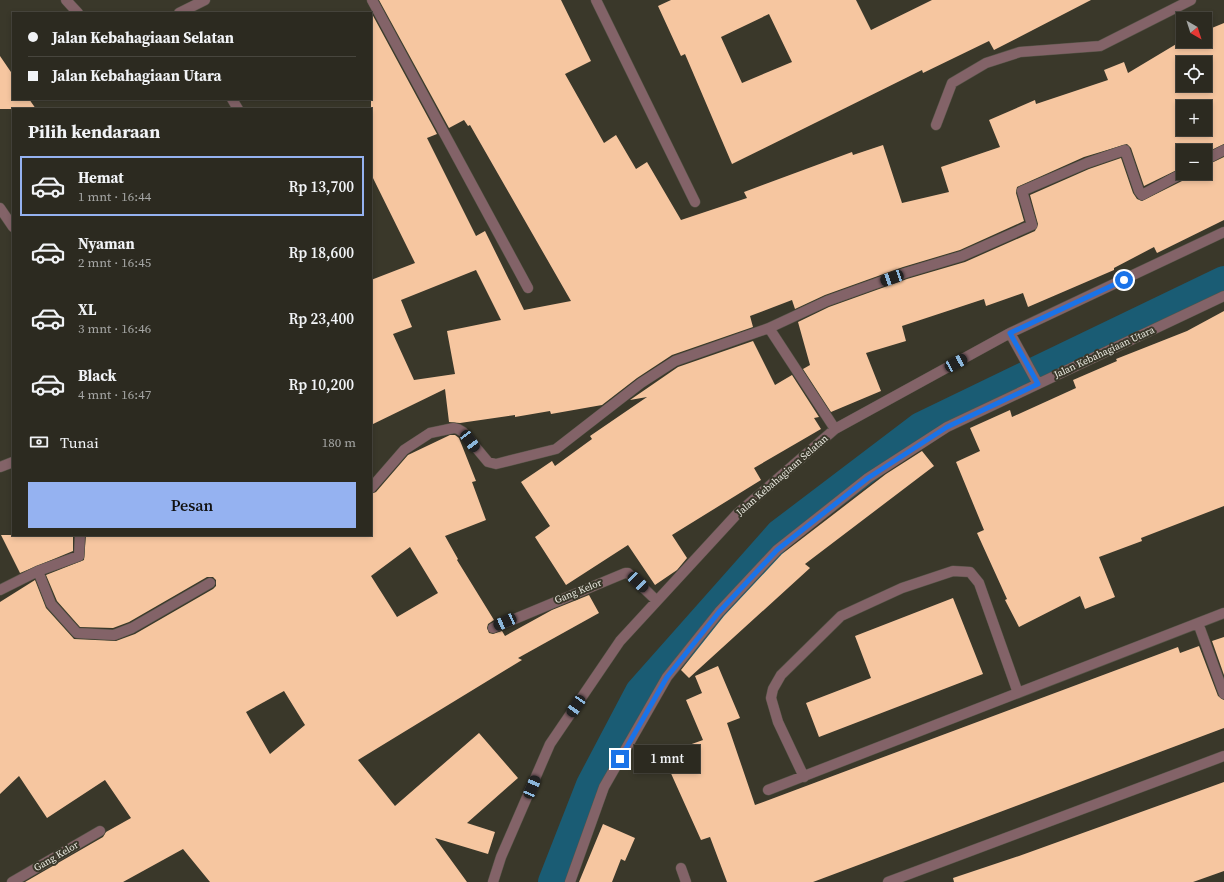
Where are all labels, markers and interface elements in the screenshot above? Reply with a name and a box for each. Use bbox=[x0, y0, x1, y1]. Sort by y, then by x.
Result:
north arrow bbox=[1176, 12, 1212, 48]
map controls bbox=[1176, 12, 1212, 180]
text: Jalan Kebahagiaan Selatan bbox=[52, 27, 234, 48]
button: locate bbox=[1176, 56, 1212, 92]
text: Jalan Kebahagiaan Utara bbox=[52, 65, 222, 86]
button: + bbox=[1176, 100, 1212, 136]
text: Pilih kendaraan bbox=[28, 119, 160, 144]
button: − bbox=[1176, 144, 1212, 180]
text: Hemat bbox=[78, 167, 124, 188]
icon: car bbox=[30, 168, 66, 204]
text: Rp 13,700 bbox=[288, 176, 354, 197]
text: 1 mnt · 16:44 bbox=[78, 188, 151, 205]
text: Nyaman bbox=[78, 233, 135, 254]
icon: car bbox=[30, 234, 66, 270]
text: Rp 18,600 bbox=[288, 242, 354, 263]
text: 2 mnt · 16:45 bbox=[78, 254, 151, 271]
car bbox=[879, 268, 905, 288]
route start bbox=[1115, 271, 1133, 289]
text: XL bbox=[78, 299, 97, 320]
icon: car bbox=[30, 300, 66, 336]
text: Rp 23,400 bbox=[288, 308, 354, 329]
text: 3 mnt · 16:46 bbox=[78, 320, 151, 337]
street label: Jalan Kebahagiaan Utara bbox=[1051, 323, 1157, 381]
car bbox=[943, 352, 969, 374]
text: Black bbox=[78, 365, 117, 386]
icon: car bbox=[30, 366, 66, 402]
text: Rp 10,200 bbox=[288, 374, 354, 395]
text: 4 mnt · 16:47 bbox=[78, 386, 151, 403]
car bbox=[458, 428, 482, 454]
icon: cash bbox=[28, 431, 50, 453]
text: Tunai bbox=[60, 432, 99, 453]
street label: Jalan Kebahagiaan Selatan bbox=[733, 432, 831, 519]
text: 180 m bbox=[322, 434, 356, 451]
button: Pesan bbox=[28, 482, 356, 528]
car bbox=[625, 569, 651, 595]
street label: Gang Kelor bbox=[553, 575, 604, 606]
car bbox=[492, 612, 518, 632]
car bbox=[564, 693, 588, 719]
callout: 1 mnt bbox=[634, 745, 700, 773]
route end bbox=[611, 750, 629, 768]
text: 1 mnt bbox=[650, 750, 684, 767]
car bbox=[522, 774, 542, 800]
street label: Gang Kelor bbox=[31, 838, 81, 874]

